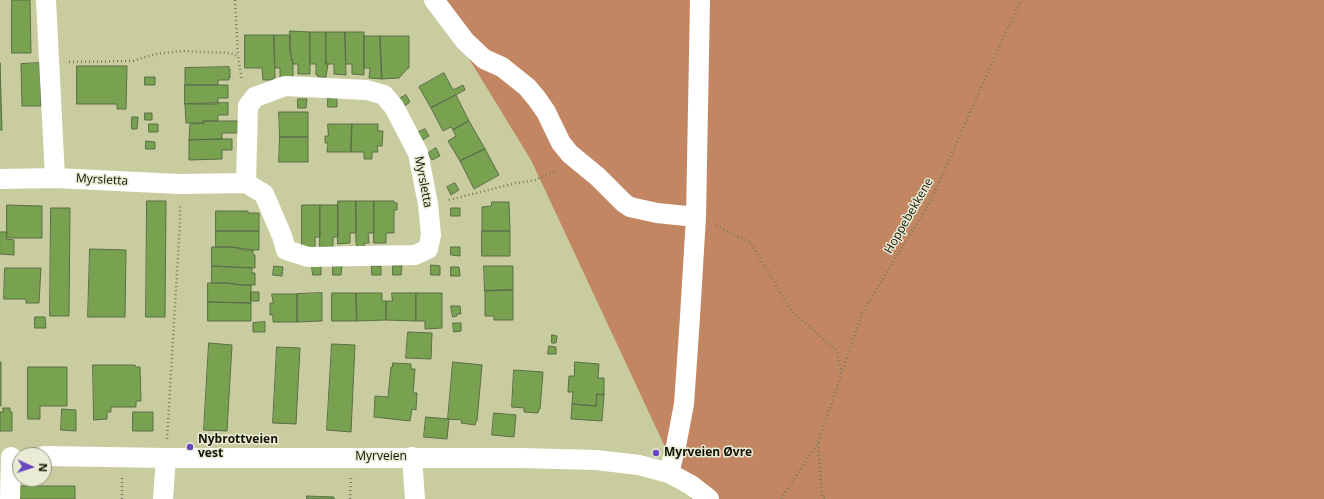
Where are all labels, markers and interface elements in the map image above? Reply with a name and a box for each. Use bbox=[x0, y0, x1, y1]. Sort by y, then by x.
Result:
street label: Myrsletta bbox=[411, 155, 435, 209]
street label: Myrsletta bbox=[75, 171, 129, 189]
street label: Hoppebekkene bbox=[882, 176, 936, 256]
place label: Nybrottveien vest bbox=[198, 433, 278, 461]
marker: Nybrottveien vest bbox=[185, 442, 195, 452]
place label: Myrveien Øvre bbox=[664, 446, 752, 460]
north arrow bbox=[12, 447, 52, 487]
marker: Myrveien Øvre bbox=[651, 448, 661, 458]
street label: Myrveien bbox=[355, 450, 407, 464]
text: N bbox=[36, 463, 51, 472]

